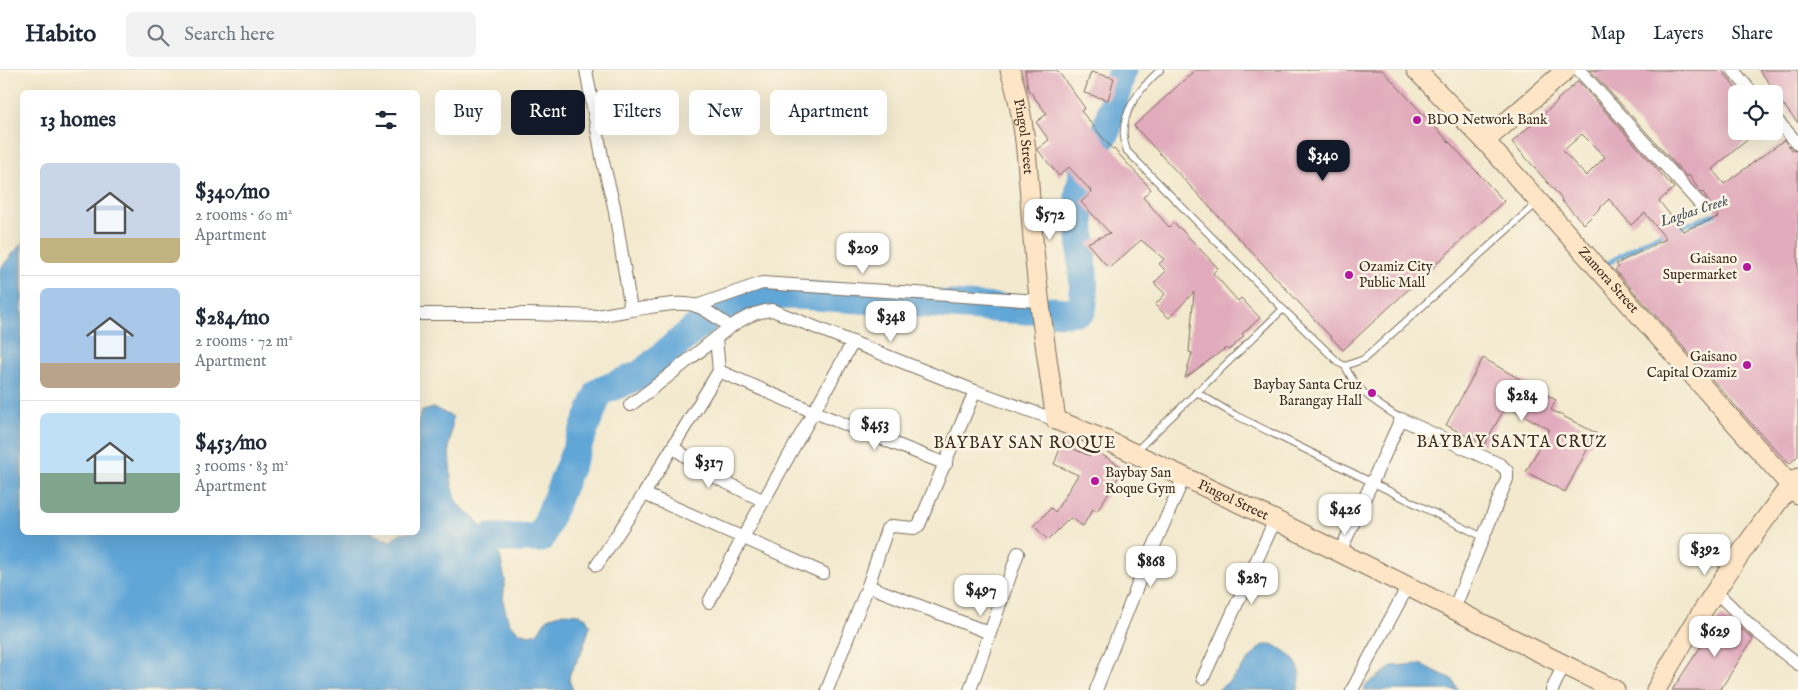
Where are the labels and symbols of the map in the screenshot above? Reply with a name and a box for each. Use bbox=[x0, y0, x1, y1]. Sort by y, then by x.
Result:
street label: Pingol Street bbox=[1009, 97, 1037, 175]
place label: BDO Network Bank bbox=[1427, 111, 1548, 129]
marker: BDO Network Bank bbox=[1411, 114, 1423, 126]
pin: $340 bbox=[1293, 140, 1353, 182]
water label: Lagbas Creek bbox=[1657, 191, 1731, 232]
pin: $572 bbox=[1020, 198, 1080, 241]
pin: $209 bbox=[833, 232, 893, 275]
street label: Zamora Street bbox=[1574, 243, 1643, 317]
place label: Gaisano Supermarket bbox=[1663, 250, 1737, 284]
place label: Ozamiz City Public Mall bbox=[1359, 258, 1433, 292]
marker: Gaisano Supermarket bbox=[1741, 261, 1753, 273]
marker: Ozamiz City Public Mall bbox=[1343, 269, 1355, 281]
pin: $348 bbox=[861, 300, 921, 343]
place label: Gaisano Capital Ozamiz bbox=[1647, 348, 1738, 382]
marker: Gaisano Capital Ozamiz bbox=[1741, 359, 1753, 371]
place label: Baybay Santa Cruz Barangay Hall bbox=[1253, 376, 1363, 410]
pin: $284 bbox=[1492, 380, 1552, 422]
marker: Baybay Santa Cruz Barangay Hall bbox=[1366, 387, 1378, 399]
pin: $453 bbox=[845, 408, 905, 451]
district label: BAYBAY SANTA CRUZ bbox=[1416, 433, 1608, 453]
district label: BAYBAY SAN ROQUE bbox=[934, 434, 1116, 454]
pin: $317 bbox=[679, 446, 739, 489]
place label: Baybay San Roque Gym bbox=[1105, 464, 1176, 498]
marker: Baybay San Roque Gym bbox=[1089, 475, 1101, 487]
street label: Pingol Street bbox=[1195, 476, 1272, 525]
pin: $426 bbox=[1315, 494, 1375, 536]
pin: $392 bbox=[1675, 534, 1735, 576]
pin: $868 bbox=[1121, 546, 1181, 588]
pin: $287 bbox=[1222, 562, 1282, 605]
pin: $497 bbox=[951, 574, 1011, 617]
pin: $629 bbox=[1685, 616, 1745, 658]

